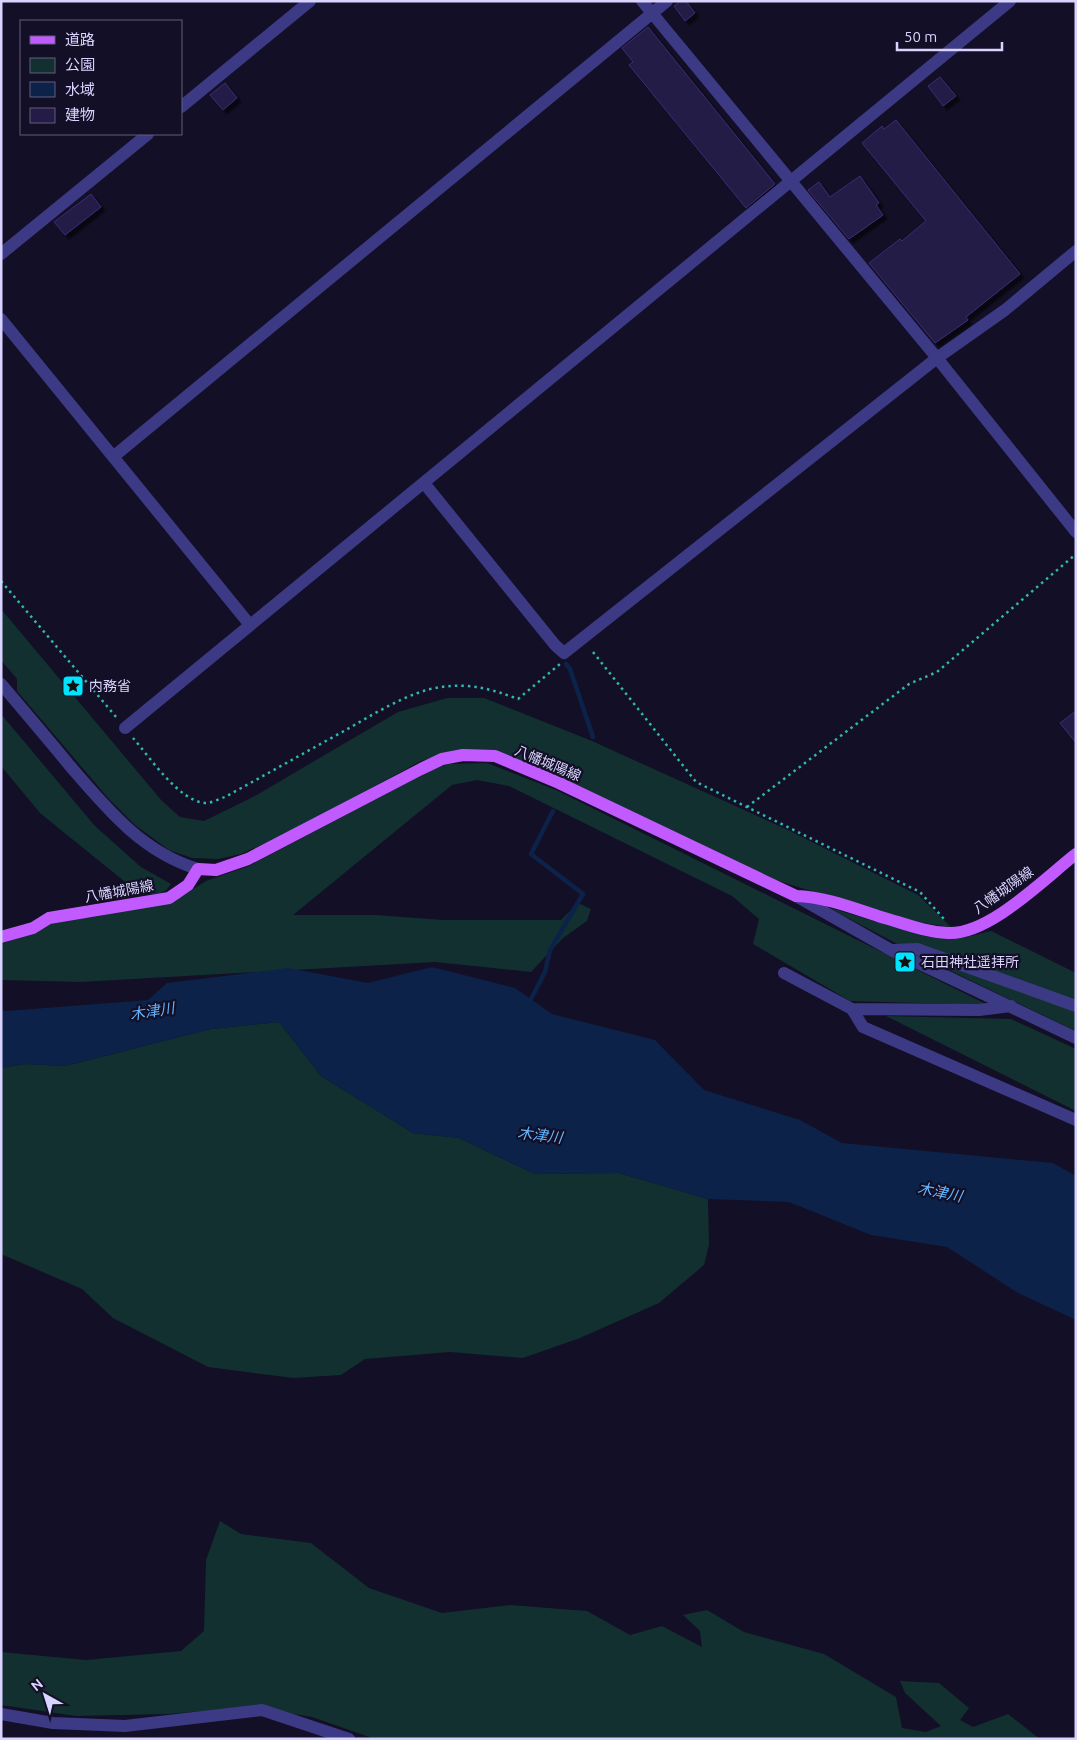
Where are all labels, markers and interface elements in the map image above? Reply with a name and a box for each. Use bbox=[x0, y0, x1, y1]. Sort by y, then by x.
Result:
legend bbox=[20, 20, 182, 135]
scale bar bbox=[897, 20, 1002, 52]
text: 50 m bbox=[904, 28, 937, 45]
text: 道路 bbox=[65, 31, 95, 48]
text: 公園 bbox=[65, 56, 95, 73]
text: 水域 bbox=[65, 81, 95, 98]
text: 建物 bbox=[65, 106, 95, 123]
place icon: 内務省 bbox=[61, 674, 85, 698]
place label: 内務省 bbox=[89, 678, 131, 694]
street label: 八幡城陽線 bbox=[513, 742, 583, 784]
street label: 八幡城陽線 bbox=[970, 863, 1036, 917]
street label: 八幡城陽線 bbox=[83, 877, 155, 905]
place icon: 石田神社遥拝所 bbox=[893, 950, 917, 974]
place label: 石田神社遥拝所 bbox=[921, 954, 1019, 970]
water label: 木津川 bbox=[128, 999, 178, 1023]
water label: 木津川 bbox=[517, 1124, 565, 1146]
water label: 木津川 bbox=[916, 1179, 966, 1205]
north arrow bbox=[20, 1670, 70, 1720]
text: N bbox=[28, 1675, 46, 1694]

